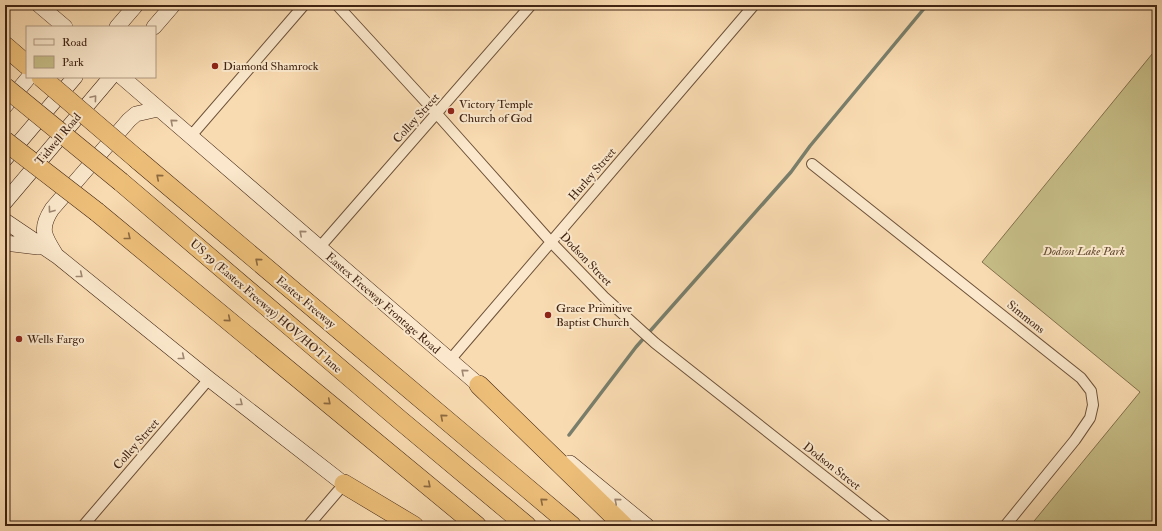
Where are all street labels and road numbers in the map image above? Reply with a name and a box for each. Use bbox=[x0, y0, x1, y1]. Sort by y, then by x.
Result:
street label: Colley Street bbox=[390, 90, 443, 147]
street label: Tidwell Road bbox=[32, 110, 85, 169]
street label: Hurley Street bbox=[565, 145, 619, 204]
street label: Dodson Street bbox=[556, 229, 615, 289]
street label: US 59 (Eastex Freeway) HOV/HOT lane bbox=[187, 236, 345, 377]
street label: Eastex Freeway Frontage Road bbox=[322, 249, 443, 357]
street label: Eastex Freeway bbox=[273, 273, 339, 332]
street label: Simmons bbox=[1004, 298, 1048, 337]
street label: Colley Street bbox=[110, 416, 163, 473]
street label: Dodson Street bbox=[800, 439, 864, 494]

